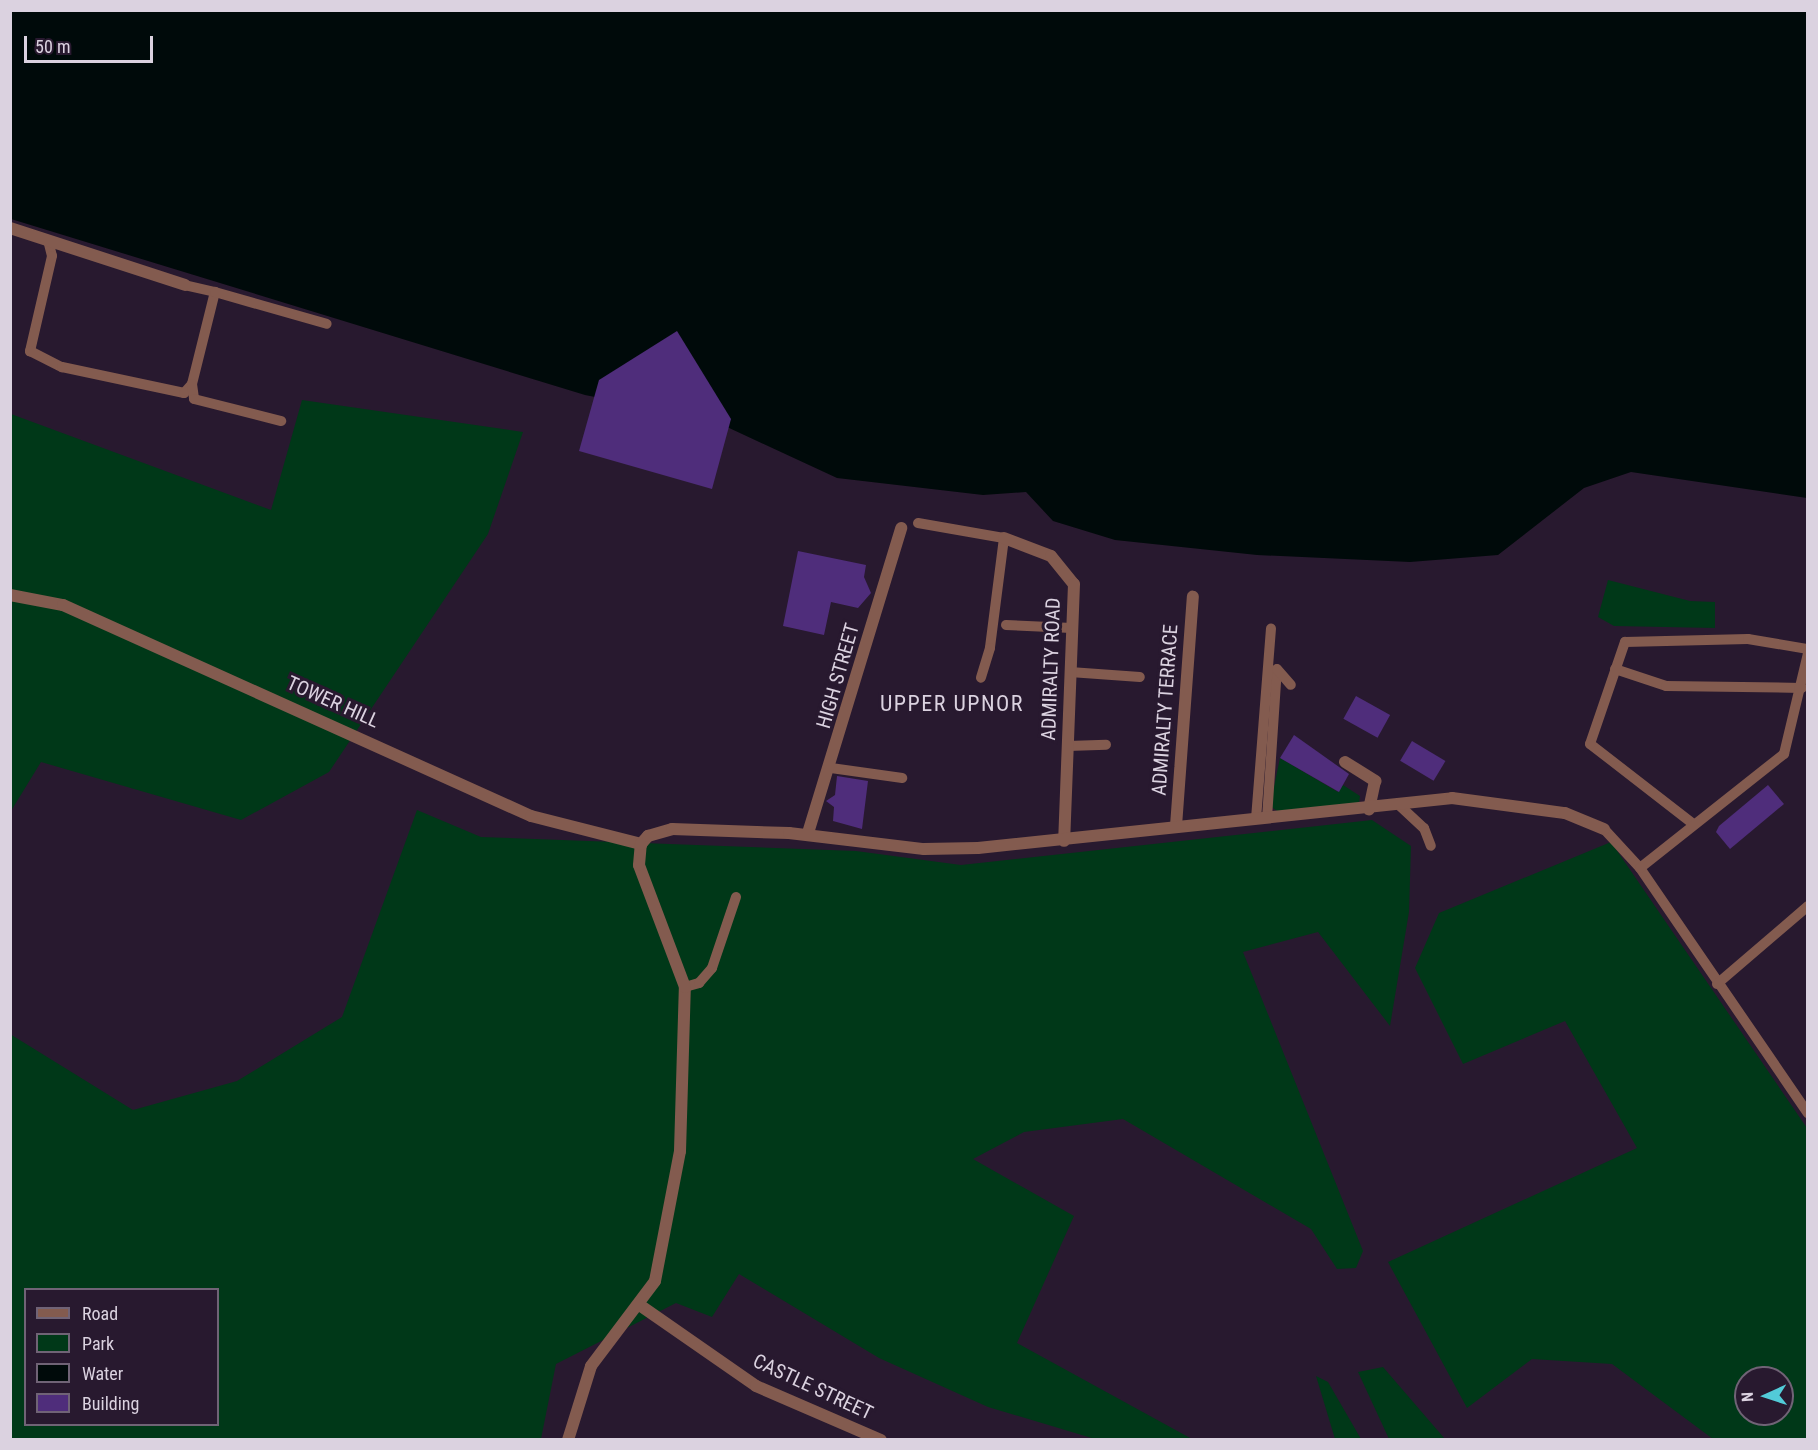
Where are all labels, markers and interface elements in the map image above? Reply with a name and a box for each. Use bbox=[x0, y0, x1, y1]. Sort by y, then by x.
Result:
scale bar bbox=[27, 24, 156, 62]
text: 50 m bbox=[35, 36, 70, 57]
street label: ADMIRALTY ROAD bbox=[1037, 597, 1065, 741]
street label: HIGH STREET bbox=[812, 621, 864, 731]
street label: ADMIRALTY TERRACE bbox=[1147, 623, 1183, 797]
street label: TOWER HILL bbox=[283, 671, 383, 733]
district label: UPPER UPNOR bbox=[880, 691, 1024, 717]
legend bbox=[24, 1288, 219, 1426]
text: Road bbox=[82, 1303, 118, 1324]
text: Park bbox=[82, 1333, 114, 1354]
street label: CASTLE STREET bbox=[749, 1349, 877, 1425]
text: Water bbox=[82, 1363, 123, 1384]
north arrow bbox=[1734, 1366, 1794, 1426]
text: N bbox=[1738, 1391, 1757, 1402]
text: Building bbox=[82, 1393, 139, 1414]

